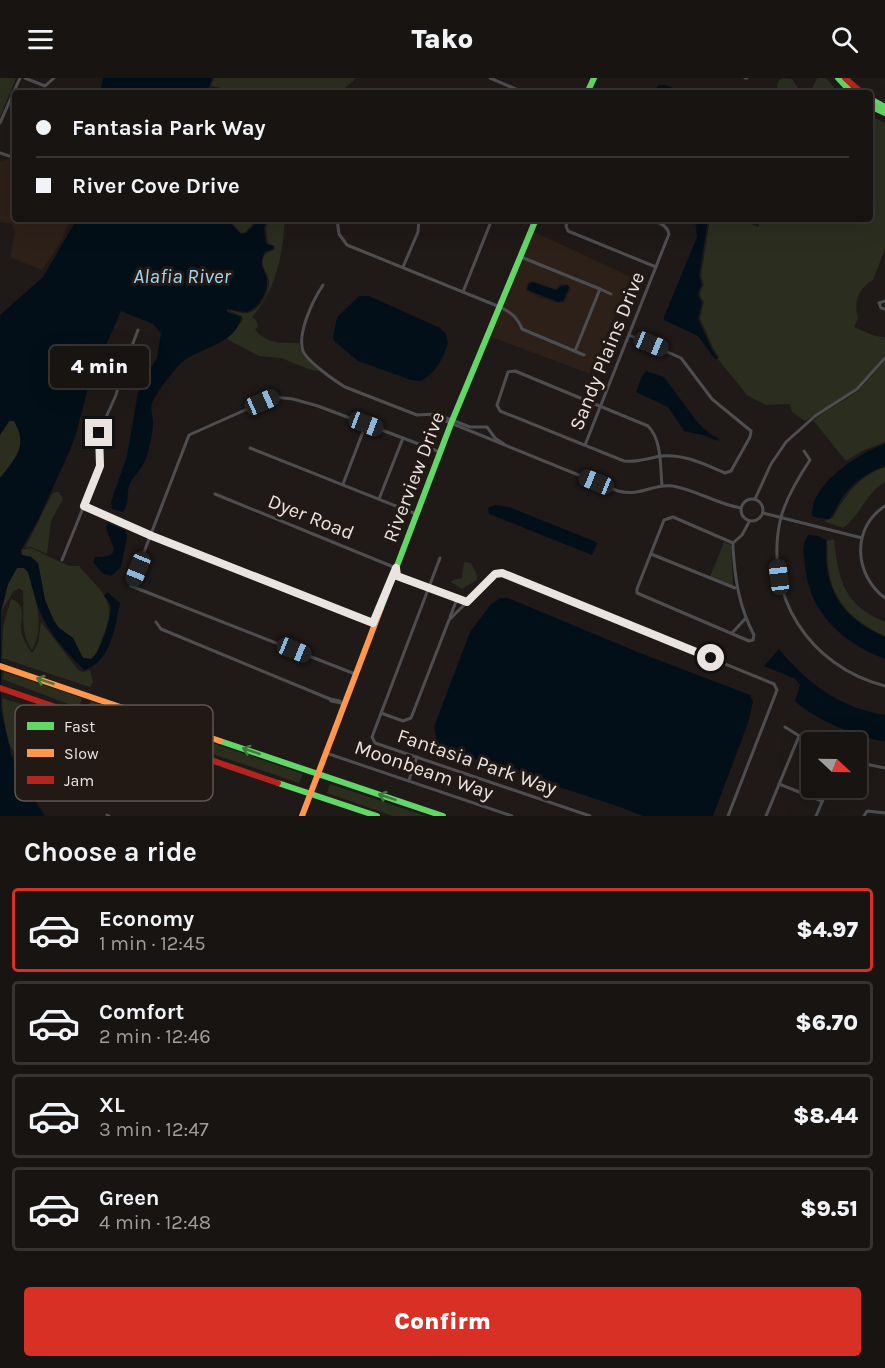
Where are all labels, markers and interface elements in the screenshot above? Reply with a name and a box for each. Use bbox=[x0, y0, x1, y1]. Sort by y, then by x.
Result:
icon: menu bbox=[24, 23, 57, 56]
text: Tako bbox=[412, 23, 473, 55]
icon: search bbox=[828, 23, 861, 56]
text: Fantasia Park Way bbox=[72, 115, 266, 141]
text: River Cove Drive bbox=[72, 173, 240, 199]
water label: Alafia River bbox=[133, 264, 232, 288]
street label: Sandy Plains Drive bbox=[565, 268, 649, 434]
car bbox=[631, 329, 671, 359]
callout: 4 min bbox=[50, 346, 148, 388]
text: 4 min bbox=[71, 355, 128, 378]
car bbox=[242, 386, 282, 418]
street label: Riverview Drive bbox=[379, 408, 449, 546]
car bbox=[346, 409, 386, 439]
route end bbox=[85, 419, 112, 446]
car bbox=[576, 467, 616, 497]
street label: Dyer Road bbox=[265, 489, 357, 545]
car bbox=[123, 549, 153, 589]
car bbox=[768, 558, 790, 596]
car bbox=[274, 635, 314, 665]
route start bbox=[697, 644, 724, 671]
one-way arrow bbox=[36, 675, 54, 686]
legend bbox=[15, 705, 213, 801]
text: Fast bbox=[64, 717, 95, 736]
street label: Fantasia Park Way bbox=[394, 724, 560, 800]
north arrow bbox=[801, 732, 867, 798]
map controls bbox=[801, 732, 867, 798]
street label: Moonbeam Way bbox=[352, 736, 496, 804]
text: Slow bbox=[64, 744, 99, 763]
one-way arrow bbox=[242, 745, 261, 756]
text: Jam bbox=[64, 771, 94, 790]
one-way arrow bbox=[378, 791, 397, 802]
text: Choose a ride bbox=[24, 836, 197, 868]
icon: car bbox=[27, 903, 81, 957]
text: Economy bbox=[99, 906, 194, 932]
text: $4.97 bbox=[796, 917, 858, 943]
text: 1 min · 12:45 bbox=[99, 932, 205, 955]
icon: car bbox=[27, 996, 81, 1050]
text: Comfort bbox=[99, 999, 184, 1025]
text: $6.70 bbox=[795, 1010, 858, 1036]
text: 2 min · 12:46 bbox=[99, 1025, 211, 1048]
icon: car bbox=[27, 1089, 81, 1143]
text: XL bbox=[99, 1092, 125, 1118]
text: $8.44 bbox=[793, 1103, 858, 1129]
text: 3 min · 12:47 bbox=[99, 1118, 209, 1141]
icon: car bbox=[27, 1182, 81, 1236]
text: Green bbox=[99, 1185, 160, 1211]
text: $9.51 bbox=[800, 1196, 858, 1222]
text: 4 min · 12:48 bbox=[99, 1211, 211, 1234]
button: Confirm bbox=[24, 1287, 861, 1356]

